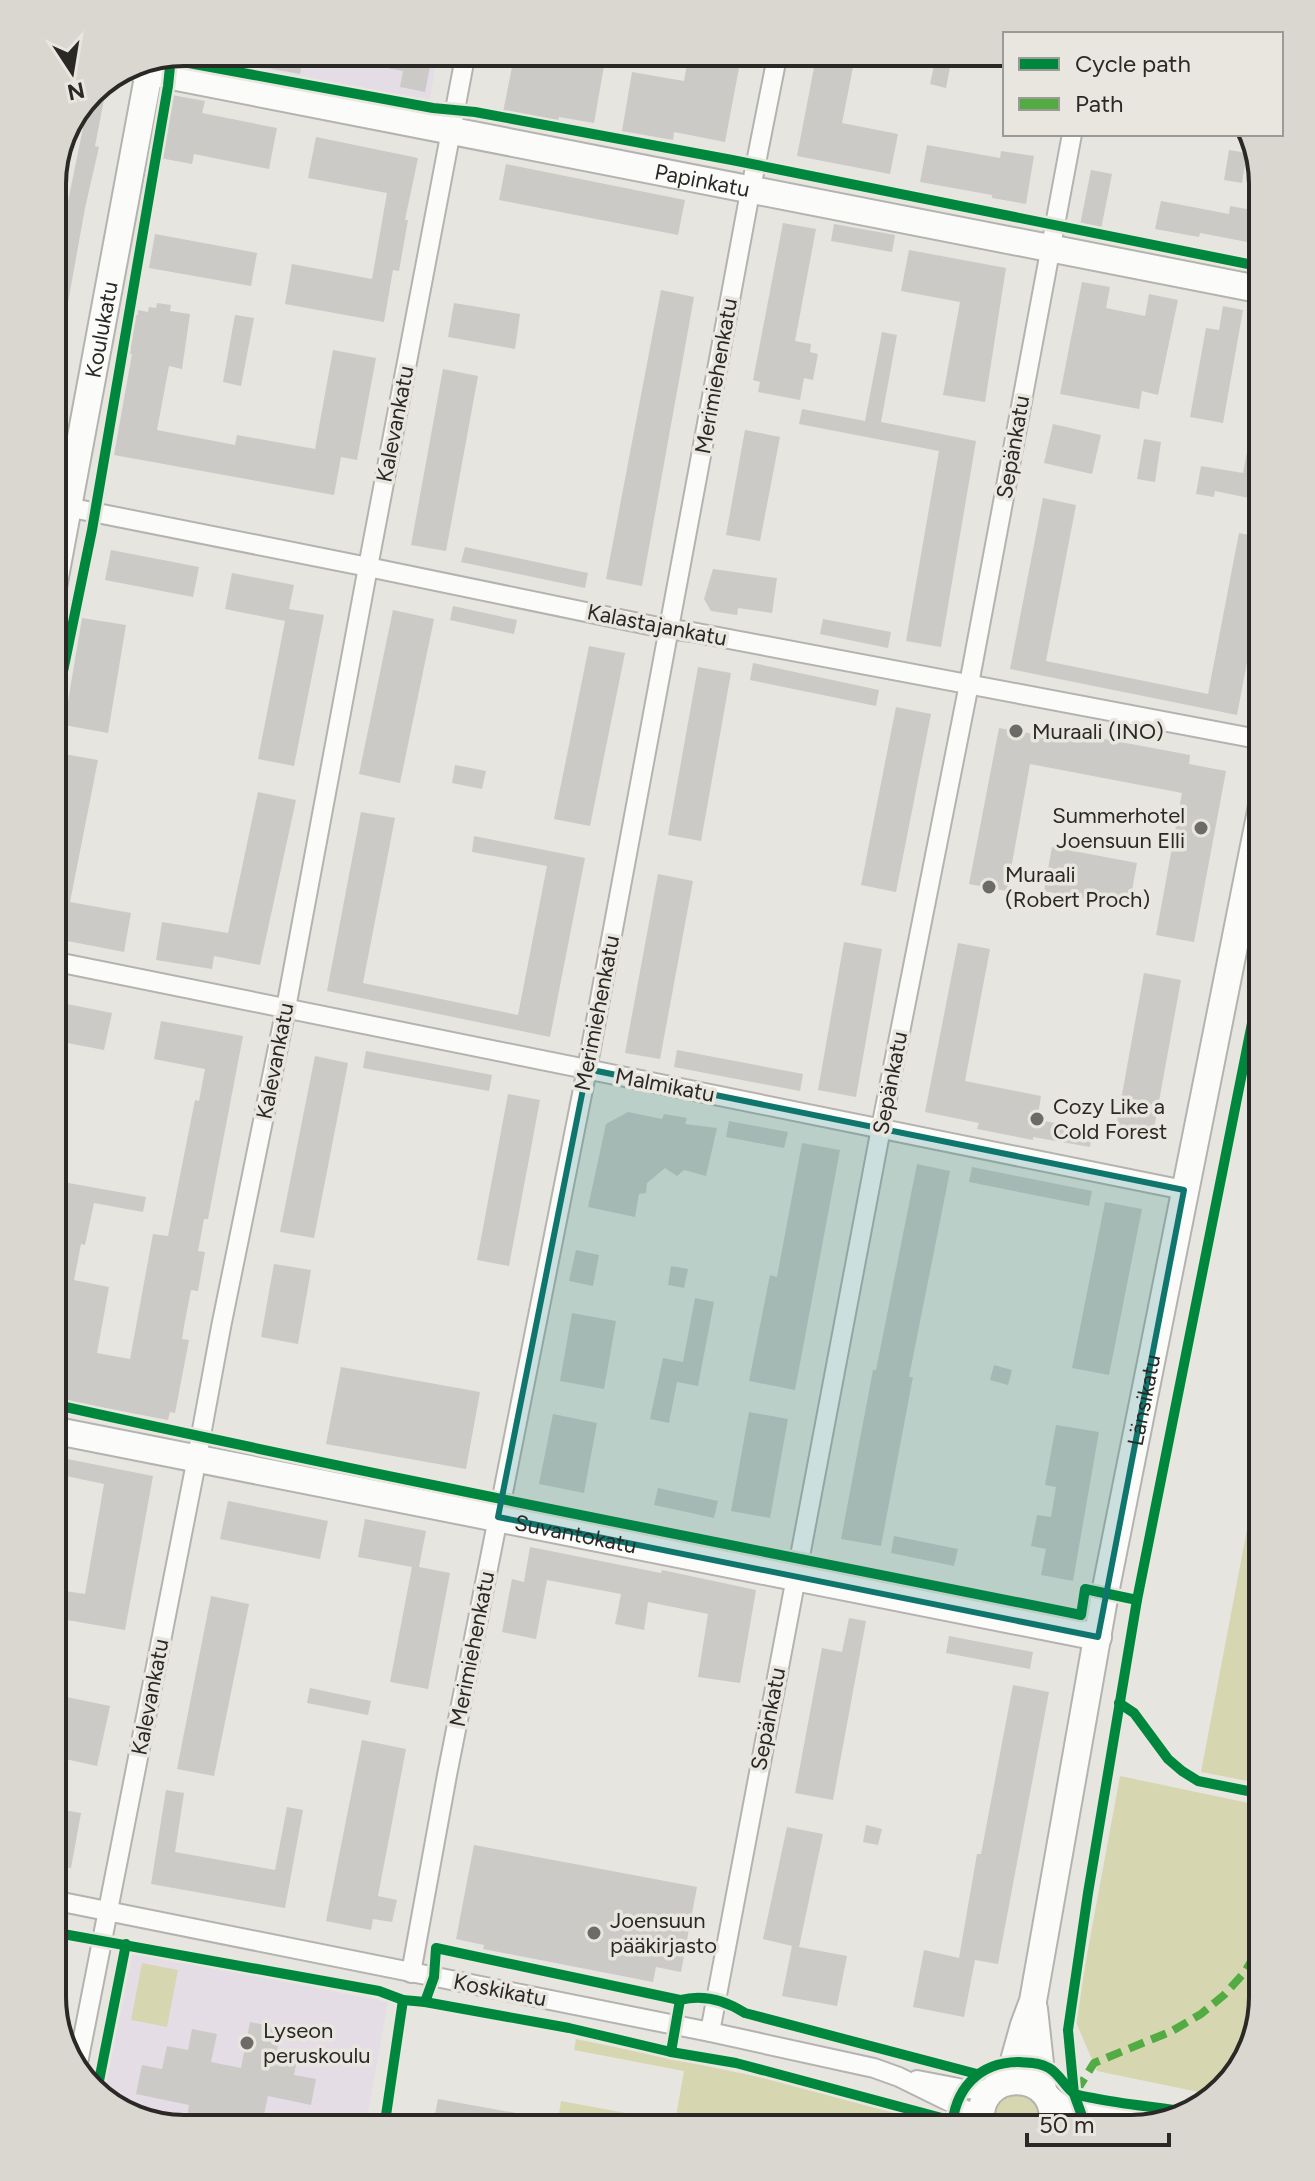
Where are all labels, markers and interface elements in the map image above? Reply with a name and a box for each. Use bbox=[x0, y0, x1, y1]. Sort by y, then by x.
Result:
north arrow bbox=[32, 32, 112, 112]
legend bbox=[1003, 32, 1283, 136]
text: Cycle path bbox=[1075, 49, 1191, 78]
text: N bbox=[65, 76, 87, 106]
text: Path bbox=[1075, 89, 1123, 118]
street label: Papinkatu bbox=[652, 158, 752, 203]
street label: Koulukatu bbox=[79, 279, 123, 380]
street label: Merimiehenkatu bbox=[689, 296, 743, 456]
street label: Kalevankatu bbox=[370, 364, 420, 484]
street label: Sepänkatu bbox=[991, 393, 1035, 501]
street label: Kalastajankatu bbox=[585, 598, 729, 652]
place label: Muraali (INO) bbox=[1032, 718, 1164, 745]
marker: Muraali (INO) bbox=[1007, 722, 1025, 740]
place label: Summerhotel Joensuun Elli bbox=[1052, 802, 1185, 854]
marker: Summerhotel Joensuun Elli bbox=[1192, 819, 1210, 837]
place label: Muraali (Robert Proch) bbox=[1005, 861, 1150, 913]
marker: Muraali (Robert Proch) bbox=[980, 878, 998, 896]
street label: Merimiehenkatu bbox=[569, 933, 625, 1093]
street label: Kalevankatu bbox=[250, 1001, 300, 1121]
street label: Sepänkatu bbox=[867, 1029, 913, 1137]
street label: Malmikatu bbox=[613, 1062, 717, 1108]
place label: Cozy Like a Cold Forest bbox=[1053, 1093, 1167, 1145]
marker: Cozy Like a Cold Forest bbox=[1028, 1110, 1046, 1128]
street label: Länsikatu bbox=[1121, 1352, 1166, 1448]
street label: Suvantokatu bbox=[512, 1508, 639, 1559]
street label: Merimiehenkatu bbox=[444, 1569, 500, 1729]
street label: Kalevankatu bbox=[125, 1637, 175, 1757]
street label: Sepänkatu bbox=[745, 1665, 791, 1773]
place label: Joensuun pääkirjasto bbox=[610, 1907, 717, 1959]
marker: Joensuun pääkirjasto bbox=[585, 1924, 603, 1942]
street label: Koskikatu bbox=[451, 1968, 549, 2012]
place label: Lyseon peruskoulu bbox=[263, 2017, 371, 2069]
marker: Lyseon peruskoulu bbox=[238, 2034, 256, 2052]
scale bar bbox=[1027, 2097, 1169, 2147]
text: 50 m bbox=[1039, 2110, 1095, 2139]

